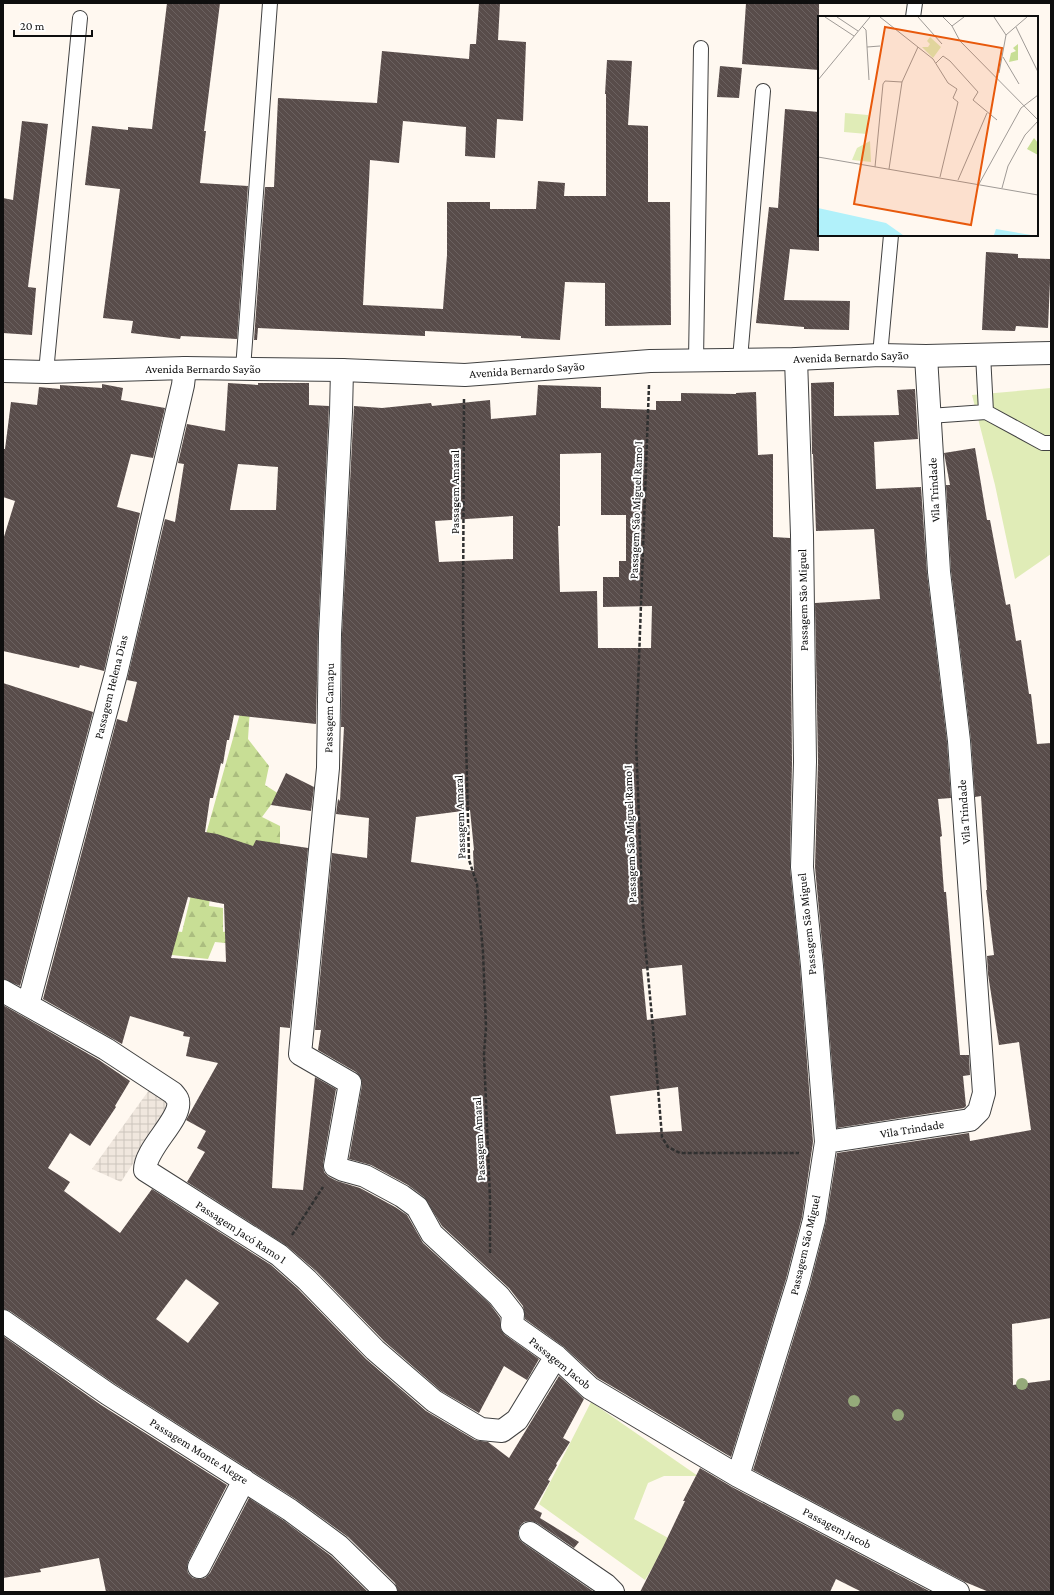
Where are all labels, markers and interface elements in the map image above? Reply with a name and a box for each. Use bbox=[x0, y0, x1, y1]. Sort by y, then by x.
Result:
scale bar bbox=[14, 12, 92, 38]
inset map bbox=[818, 16, 1038, 236]
text: 20 m bbox=[20, 19, 45, 33]
street label: Avenida Bernardo Sayão bbox=[793, 348, 909, 366]
street label: Avenida Bernardo Sayão bbox=[469, 359, 585, 381]
street label: Avenida Bernardo Sayão bbox=[145, 362, 261, 376]
street label: Passagem São Miguel Ramo I bbox=[627, 440, 645, 579]
street label: Passagem Amaral bbox=[448, 450, 462, 534]
street label: Vila Trindade bbox=[925, 457, 943, 523]
street label: Passagem São Miguel bbox=[795, 549, 811, 651]
street label: Passagem Helena Dias bbox=[91, 633, 131, 740]
street label: Passagem Camapu bbox=[321, 662, 337, 753]
street label: Passagem São Miguel Ramo I bbox=[621, 764, 639, 903]
street label: Passagem Amaral bbox=[452, 775, 468, 859]
street label: Vila Trindade bbox=[955, 779, 973, 845]
street label: Passagem São Miguel bbox=[795, 872, 819, 976]
street label: Passagem Amaral bbox=[470, 1097, 488, 1181]
street label: Vila Trindade bbox=[879, 1117, 945, 1141]
street label: Passagem São Miguel bbox=[787, 1194, 823, 1296]
street label: Passagem Jacó Ramo I bbox=[193, 1198, 289, 1267]
street label: Passagem Jacob bbox=[526, 1334, 594, 1392]
street label: Passagem Monte Alegre bbox=[147, 1415, 251, 1487]
street label: Passagem Jacob bbox=[800, 1504, 874, 1552]

